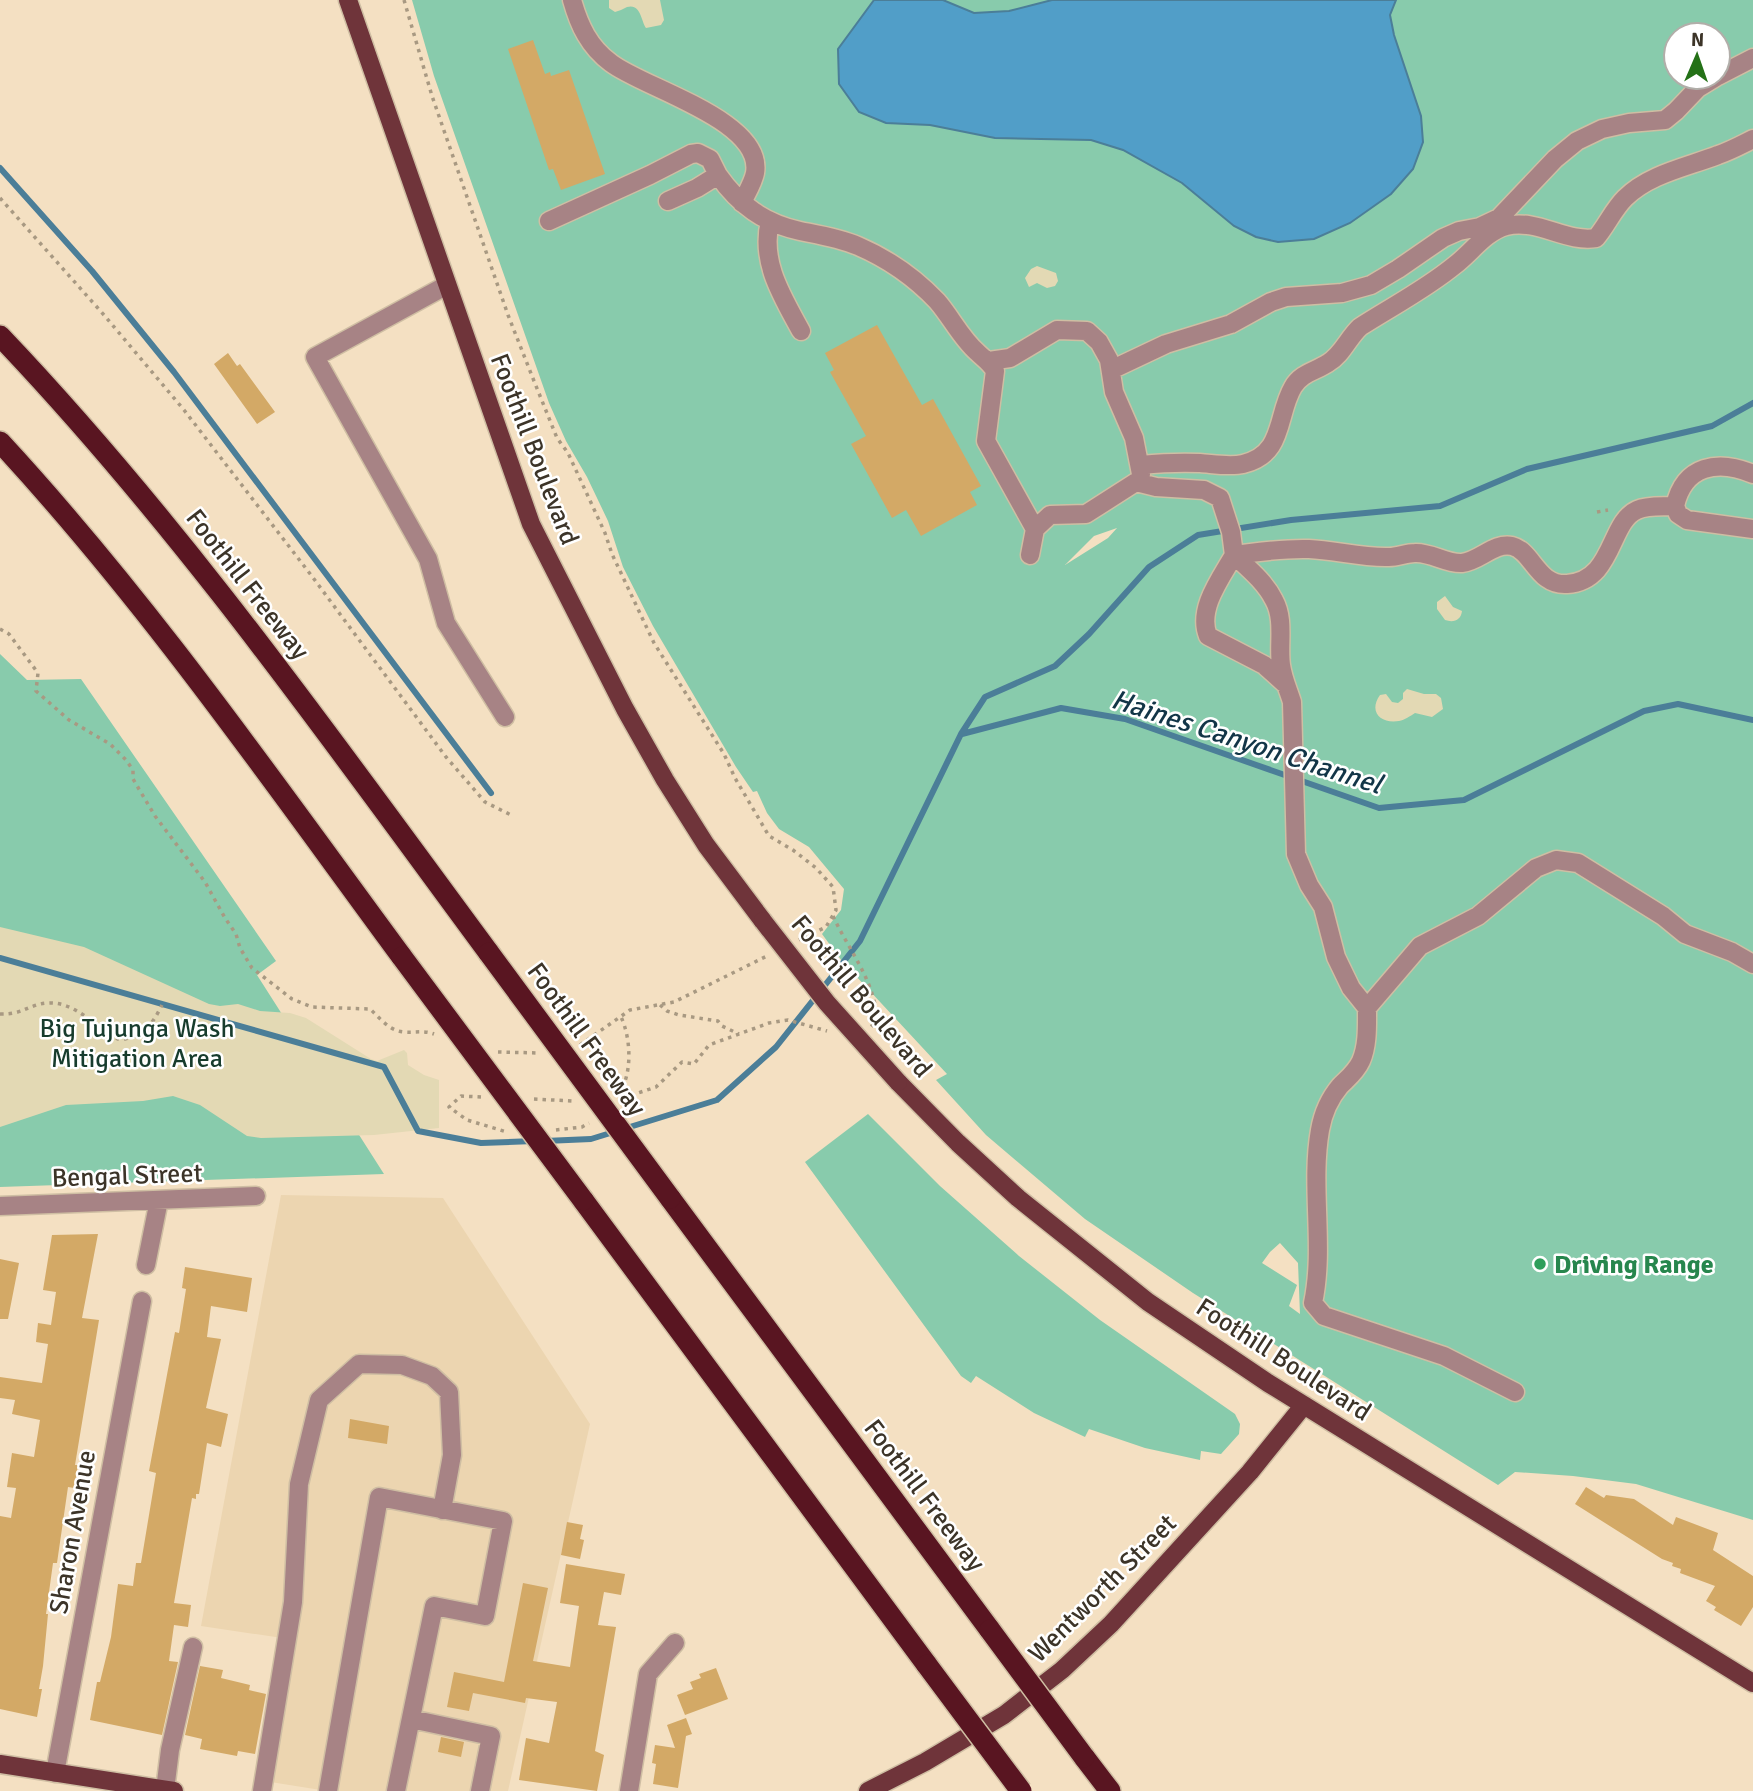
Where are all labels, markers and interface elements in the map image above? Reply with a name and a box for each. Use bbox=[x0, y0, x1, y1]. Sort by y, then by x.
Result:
north arrow bbox=[1662, 21, 1732, 91]
text: N bbox=[1691, 28, 1705, 52]
street label: Foothill Boulevard bbox=[483, 349, 585, 550]
street label: Foothill Freeway bbox=[179, 503, 316, 666]
water label: Haines Canyon Channel bbox=[1107, 682, 1388, 802]
street label: Foothill Boulevard bbox=[784, 909, 938, 1084]
street label: Foothill Freeway bbox=[520, 957, 653, 1123]
park label: Big Tujunga Wash Mitigation Area bbox=[39, 1013, 235, 1075]
street label: Bengal Street bbox=[51, 1157, 203, 1195]
place label: Driving Range bbox=[1554, 1249, 1714, 1281]
marker: Driving Range bbox=[1532, 1256, 1548, 1272]
street label: Foothill Boulevard bbox=[1190, 1291, 1377, 1428]
street label: Foothill Freeway bbox=[857, 1413, 992, 1578]
street label: Sharon Avenue bbox=[43, 1448, 103, 1616]
street label: Wentworth Street bbox=[1022, 1508, 1183, 1669]

